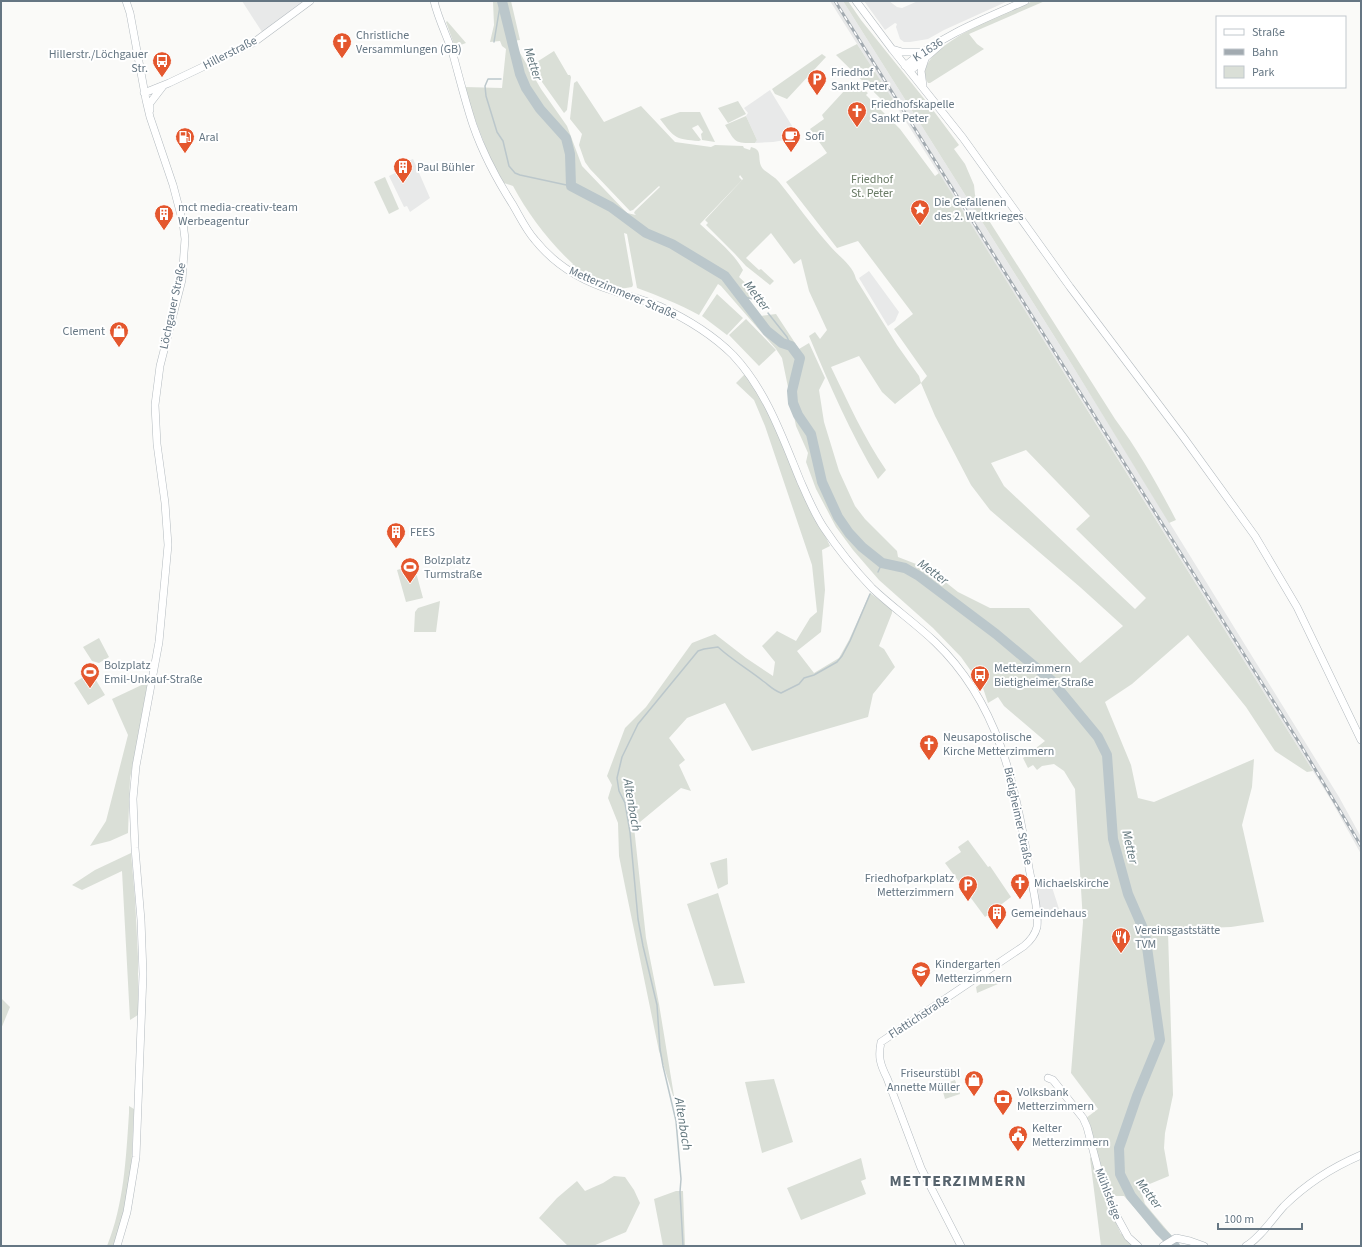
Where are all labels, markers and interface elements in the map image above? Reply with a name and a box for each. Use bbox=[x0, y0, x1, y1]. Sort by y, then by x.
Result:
legend bbox=[1216, 16, 1346, 88]
text: Straße bbox=[1252, 24, 1285, 41]
place label: Christliche Versammlungen (GB) bbox=[356, 27, 462, 58]
church icon: Christliche Versammlungen (GB) bbox=[331, 31, 353, 59]
street label: Hillerstraße bbox=[200, 32, 260, 74]
street label: K 1636 bbox=[909, 34, 947, 66]
text: Bahn bbox=[1252, 44, 1278, 61]
water label: Metter bbox=[519, 45, 547, 84]
place label: Hillerstr./Löchgauer Str. bbox=[49, 46, 149, 77]
bus stop icon: Hillerstr./Löchgauer Str. bbox=[151, 50, 173, 78]
place label: Friedhof Sankt Peter bbox=[831, 64, 889, 95]
text: Park bbox=[1252, 64, 1274, 81]
parking icon: Friedhof Sankt Peter bbox=[806, 68, 828, 96]
place label: Friedhofskapelle Sankt Peter bbox=[871, 96, 955, 127]
church icon: Friedhofskapelle Sankt Peter bbox=[846, 100, 868, 128]
cafe icon: Sofi bbox=[780, 125, 802, 153]
fuel station icon: Aral bbox=[174, 126, 196, 154]
place label: Sofi bbox=[805, 128, 824, 145]
place label: Aral bbox=[199, 129, 219, 146]
building icon: Paul Bühler bbox=[392, 156, 414, 184]
place label: Paul Bühler bbox=[417, 159, 475, 176]
park label: Friedhof St. Peter bbox=[851, 171, 894, 202]
place label: Die Gefallenen des 2. Weltkrieges bbox=[934, 194, 1024, 225]
place icon: Die Gefallenen des 2. Weltkrieges bbox=[909, 198, 931, 226]
place label: mct media-creativ-team Werbeagentur bbox=[178, 199, 298, 230]
building icon: mct media-creativ-team Werbeagentur bbox=[153, 203, 175, 231]
street label: Löchgauer Straße bbox=[156, 261, 190, 351]
street label: Metterzimmerer Straße bbox=[566, 263, 680, 323]
water label: Metter bbox=[740, 277, 775, 315]
shop icon: Clement bbox=[108, 320, 130, 348]
place label: Clement bbox=[63, 323, 105, 340]
building icon: FEES bbox=[385, 521, 407, 549]
place label: FEES bbox=[410, 524, 435, 541]
place label: Bolzplatz Turmstraße bbox=[424, 552, 482, 583]
water label: Metter bbox=[914, 555, 953, 590]
sports icon: Bolzplatz Turmstraße bbox=[399, 556, 421, 584]
place label: Bolzplatz Emil-Unkauf-Straße bbox=[104, 657, 203, 688]
place label: Metterzimmern Bietigheimer Straße bbox=[994, 660, 1094, 691]
sports icon: Bolzplatz Emil-Unkauf-Straße bbox=[79, 661, 101, 689]
bus stop icon: Metterzimmern Bietigheimer Straße bbox=[969, 664, 991, 692]
place label: Neusapostolische Kirche Metterzimmern bbox=[943, 729, 1054, 760]
church icon: Neusapostolische Kirche Metterzimmern bbox=[918, 733, 940, 761]
street label: Bietigheimer Straße bbox=[999, 765, 1037, 867]
water label: Altenbach bbox=[618, 776, 646, 833]
water label: Metter bbox=[1117, 828, 1143, 866]
place label: Friedhofparkplatz Metterzimmern bbox=[865, 870, 954, 901]
church icon: Michaelskirche bbox=[1009, 872, 1031, 900]
parking icon: Friedhofparkplatz Metterzimmern bbox=[957, 874, 979, 902]
place label: Michaelskirche bbox=[1034, 875, 1109, 892]
building icon: Gemeindehaus bbox=[986, 902, 1008, 930]
place label: Gemeindehaus bbox=[1011, 905, 1087, 922]
place label: Vereinsgaststätte TVM bbox=[1135, 922, 1220, 953]
restaurant icon: Vereinsgaststätte TVM bbox=[1110, 926, 1132, 954]
place label: Kindergarten Metterzimmern bbox=[935, 956, 1012, 987]
school or university icon: Kindergarten Metterzimmern bbox=[910, 960, 932, 988]
street label: Flattichstraße bbox=[885, 991, 953, 1043]
place label: Friseurstübl Annette Müller bbox=[887, 1065, 961, 1096]
shop icon: Friseurstübl Annette Müller bbox=[963, 1069, 985, 1097]
place label: Volksbank Metterzimmern bbox=[1017, 1084, 1094, 1115]
bank icon: Volksbank Metterzimmern bbox=[992, 1088, 1014, 1116]
water label: Altenbach bbox=[670, 1095, 696, 1152]
place label: Kelter Metterzimmern bbox=[1032, 1120, 1109, 1151]
public building icon: Kelter Metterzimmern bbox=[1007, 1124, 1029, 1152]
street label: Mühlsteige bbox=[1090, 1166, 1126, 1222]
district label: METTERZIMMERN bbox=[889, 1170, 1027, 1192]
water label: Metter bbox=[1132, 1175, 1167, 1213]
scale bar bbox=[1218, 1205, 1302, 1231]
text: 100 m bbox=[1224, 1211, 1254, 1228]

